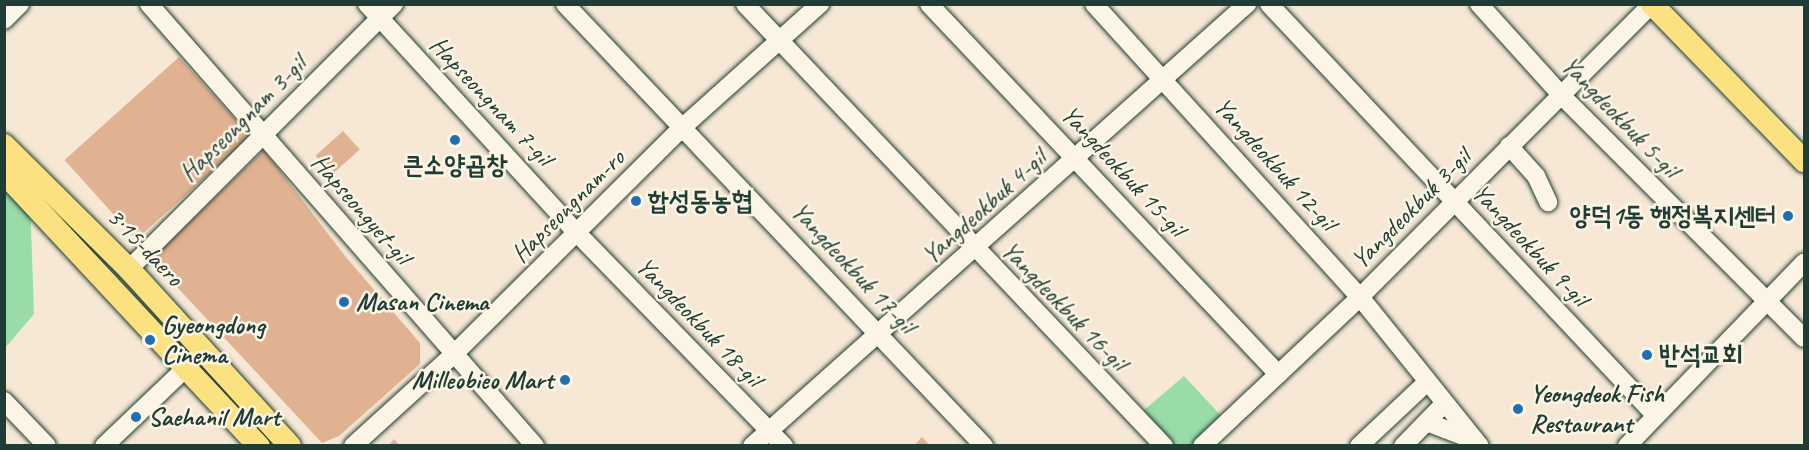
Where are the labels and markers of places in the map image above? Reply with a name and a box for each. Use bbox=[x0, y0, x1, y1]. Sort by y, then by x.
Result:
marker: 큰소양곱창 bbox=[448, 133, 462, 147]
place label: 큰소양곱창 bbox=[403, 149, 507, 181]
place label: 합성동농협 bbox=[648, 185, 753, 217]
marker: 합성동농협 bbox=[629, 194, 643, 208]
place label: 양덕1동 행정복지센터 bbox=[1570, 200, 1776, 232]
marker: 양덕1동 행정복지센터 bbox=[1781, 209, 1795, 223]
place label: Masan Cinema bbox=[356, 286, 489, 318]
marker: Masan Cinema bbox=[337, 295, 351, 309]
place label: Gyeongdong Cinema bbox=[162, 309, 265, 370]
marker: Gyeongdong Cinema bbox=[143, 333, 157, 347]
place label: 반석교회 bbox=[1659, 339, 1743, 371]
marker: 반석교회 bbox=[1640, 348, 1654, 362]
place label: Milleobieo Mart bbox=[412, 364, 553, 396]
marker: Milleobieo Mart bbox=[558, 373, 572, 387]
place label: Yeongdeok Fish Restaurant bbox=[1530, 378, 1664, 440]
place label: Saehanil Mart bbox=[148, 401, 281, 433]
marker: Yeongdeok Fish Restaurant bbox=[1511, 402, 1525, 416]
marker: Saehanil Mart bbox=[129, 410, 143, 424]

